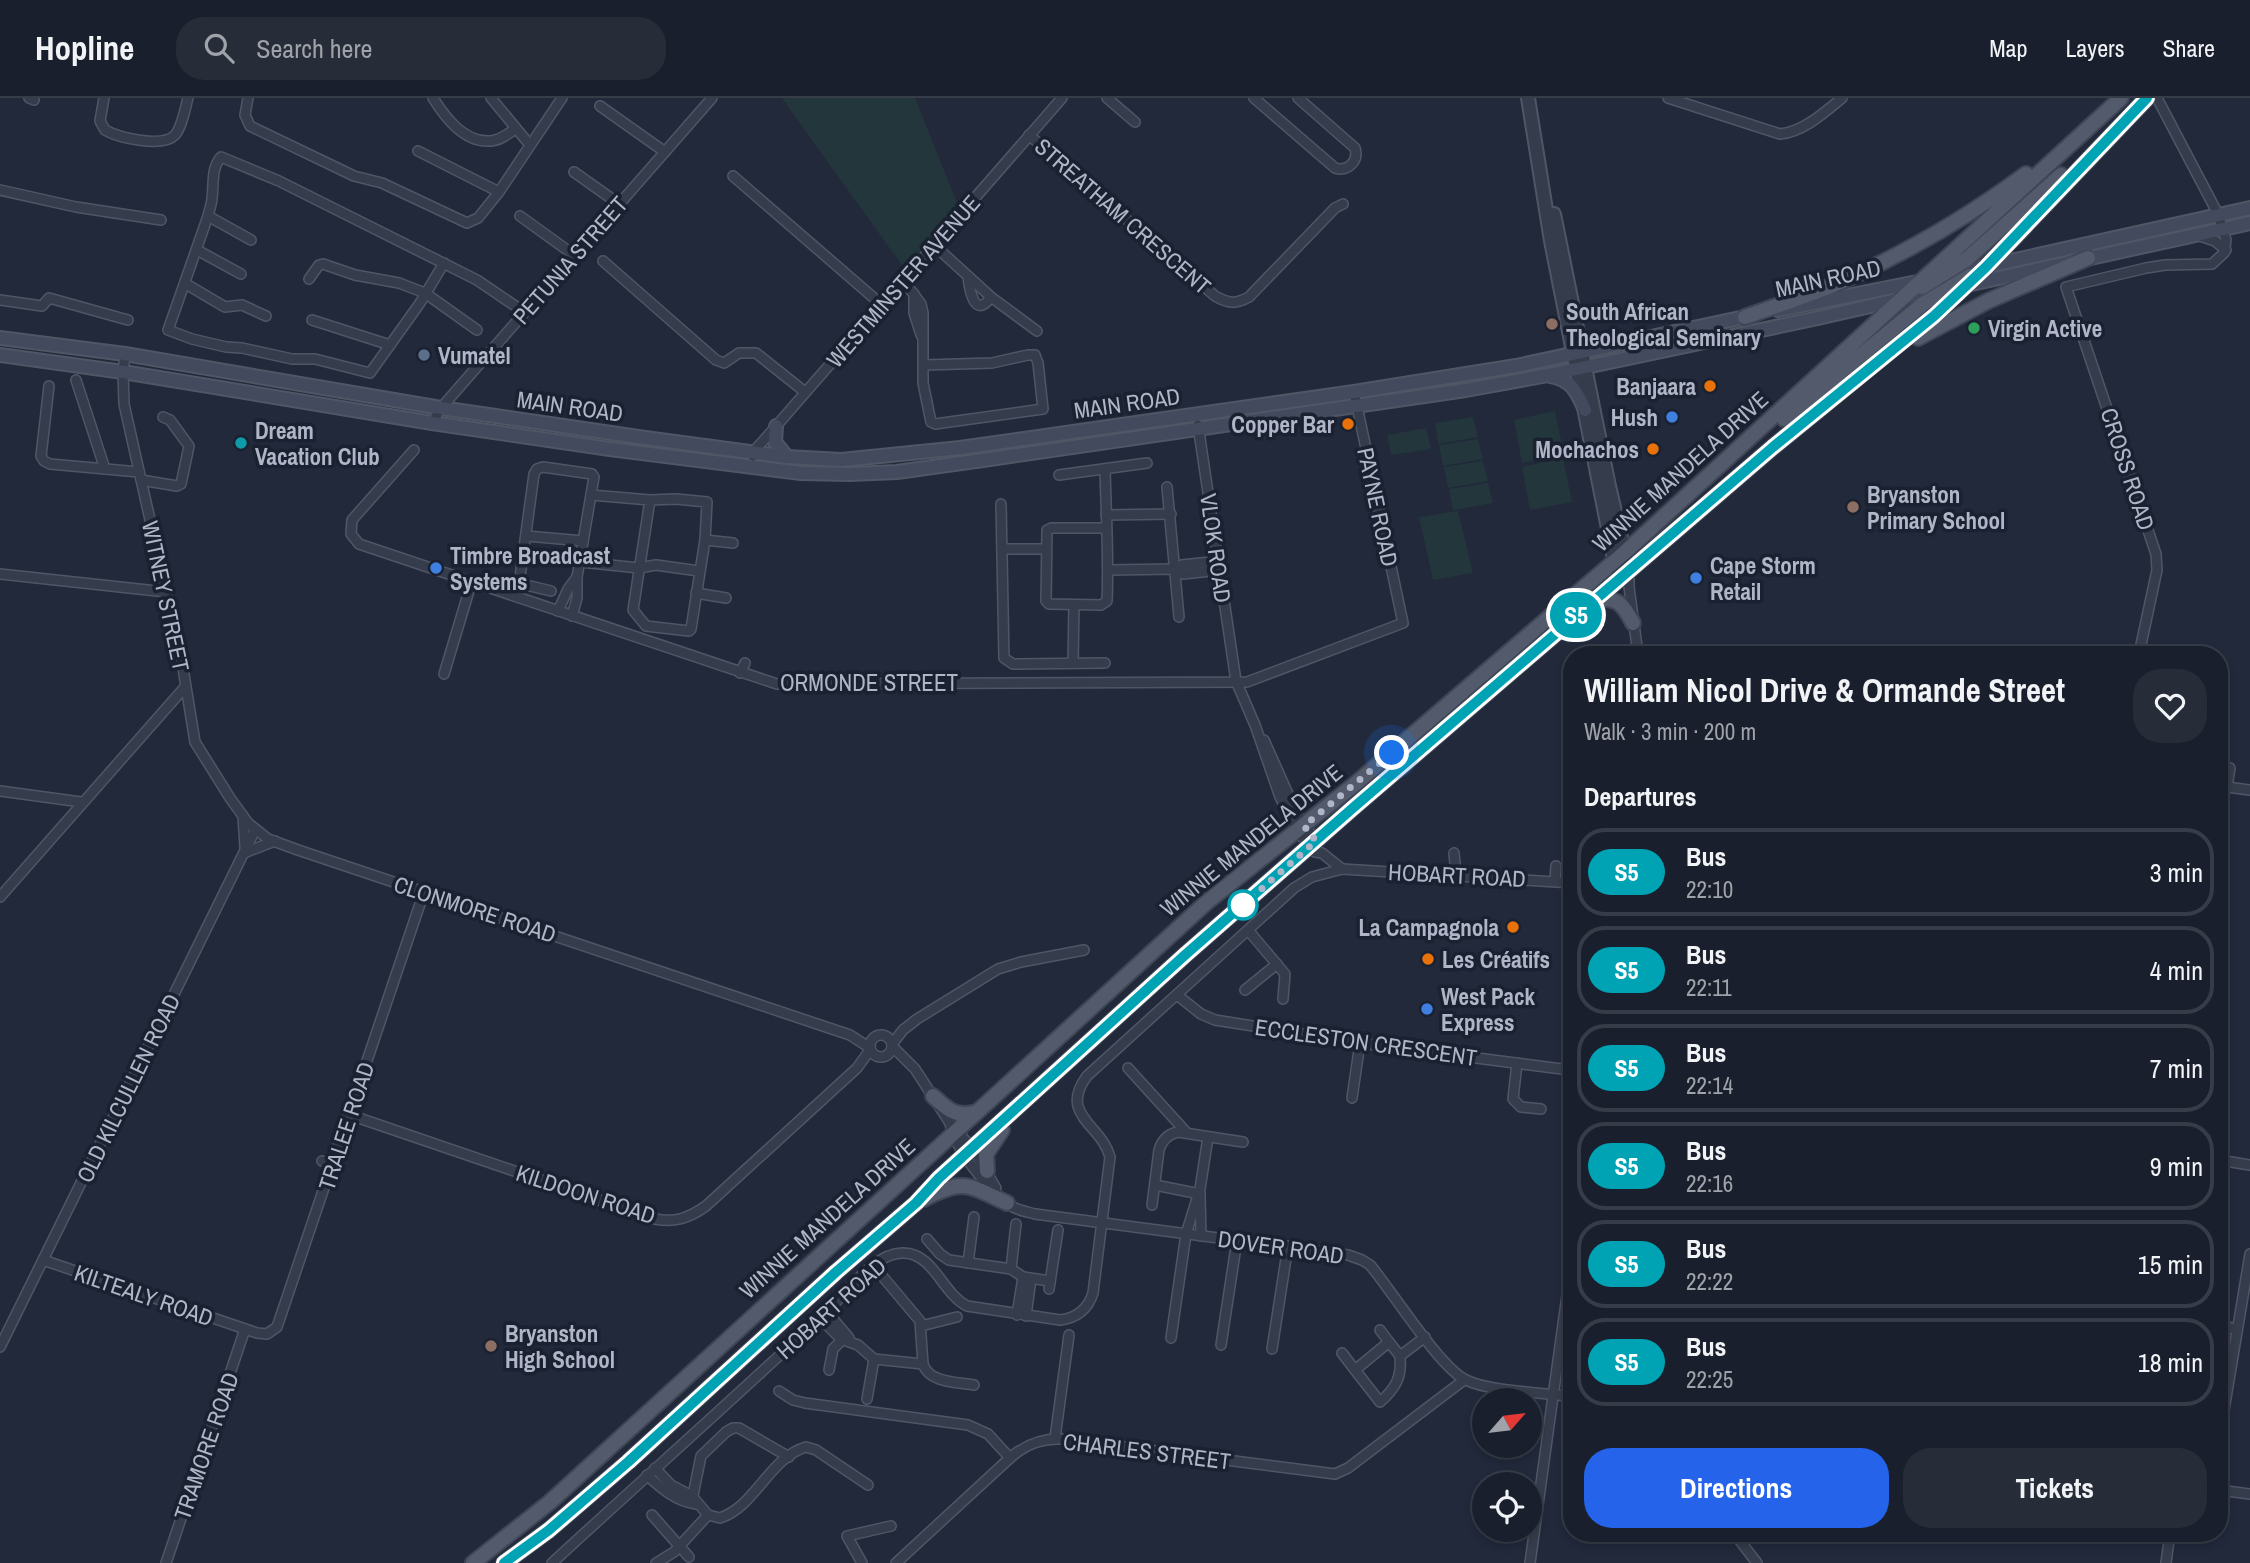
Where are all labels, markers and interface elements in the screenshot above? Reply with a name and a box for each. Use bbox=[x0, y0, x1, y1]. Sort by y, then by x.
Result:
search box bbox=[176, 17, 666, 80]
text: Hopline bbox=[35, 26, 134, 70]
icon: search bbox=[200, 29, 238, 67]
text: Search here bbox=[256, 31, 372, 66]
text: Map bbox=[1989, 32, 2027, 64]
text: Layers bbox=[2065, 32, 2124, 64]
text: Share bbox=[2162, 32, 2215, 64]
street label: STREATHAM CRESCENT bbox=[1028, 131, 1218, 301]
street label: WESTMINSTER AVENUE bbox=[819, 188, 987, 374]
street label: PETUNIA STREET bbox=[506, 189, 635, 331]
street label: MAIN ROAD bbox=[1772, 252, 1884, 304]
place label: South African Theological Seminary bbox=[1566, 296, 1761, 353]
place label: Virgin Active bbox=[1988, 313, 2102, 344]
marker: South African Theological Seminary bbox=[1544, 316, 1560, 332]
marker: Virgin Active bbox=[1966, 320, 1982, 336]
place label: Vumatel bbox=[438, 340, 511, 371]
marker: Vumatel bbox=[416, 347, 432, 363]
place label: Banjaara bbox=[1616, 371, 1696, 402]
marker: Banjaara bbox=[1702, 378, 1718, 394]
street label: MAIN ROAD bbox=[1072, 380, 1182, 426]
street label: MAIN ROAD bbox=[515, 383, 625, 429]
street label: WINNIE MANDELA DRIVE bbox=[1586, 384, 1774, 558]
place label: Hush bbox=[1611, 402, 1658, 433]
street label: CROSS ROAD bbox=[2094, 404, 2162, 534]
place label: Copper Bar bbox=[1231, 409, 1335, 440]
marker: Hush bbox=[1664, 409, 1680, 425]
place label: Dream Vacation Club bbox=[255, 415, 380, 472]
marker: Copper Bar bbox=[1340, 416, 1356, 432]
place label: Mochachos bbox=[1535, 434, 1639, 465]
marker: Dream Vacation Club bbox=[233, 435, 249, 451]
marker: Mochachos bbox=[1645, 441, 1661, 457]
street label: PAYNE ROAD bbox=[1350, 445, 1406, 569]
place label: Bryanston Primary School bbox=[1867, 479, 2005, 536]
street label: VLOK ROAD bbox=[1193, 491, 1239, 605]
marker: Bryanston Primary School bbox=[1845, 499, 1861, 515]
street label: WITNEY STREET bbox=[135, 518, 197, 674]
place label: Timbre Broadcast Systems bbox=[450, 540, 610, 597]
place label: Cape Storm Retail bbox=[1710, 550, 1816, 607]
marker: Timbre Broadcast Systems bbox=[428, 560, 444, 576]
marker: Cape Storm Retail bbox=[1688, 570, 1704, 586]
line badge: S5 bbox=[1544, 592, 1608, 638]
text: S5 bbox=[1564, 599, 1588, 631]
street label: ORMONDE STREET bbox=[780, 667, 959, 698]
text: William Nicol Drive & Ormande Street bbox=[1584, 668, 2065, 712]
button: heart bbox=[2133, 669, 2207, 743]
text: Walk · 3 min · 200 m bbox=[1584, 716, 1756, 747]
your location bbox=[1374, 735, 1409, 770]
street label: WINNIE MANDELA DRIVE bbox=[1153, 757, 1349, 923]
text: Departures bbox=[1584, 779, 1697, 814]
text: Bus bbox=[1686, 839, 1726, 874]
text: 3 min bbox=[2150, 855, 2203, 890]
street label: HOBART ROAD bbox=[1387, 856, 1527, 894]
text: S5 bbox=[1614, 856, 1639, 888]
street label: CLONMORE ROAD bbox=[390, 868, 560, 950]
text: 22:10 bbox=[1686, 874, 1733, 905]
unlabelled marker bbox=[1228, 890, 1258, 920]
place label: La Campagnola bbox=[1359, 912, 1499, 943]
marker: La Campagnola bbox=[1505, 919, 1521, 935]
text: Bus bbox=[1686, 937, 1726, 972]
place label: Les Créatifs bbox=[1442, 944, 1550, 975]
marker: Les Créatifs bbox=[1420, 951, 1436, 967]
text: 4 min bbox=[2150, 953, 2203, 988]
text: S5 bbox=[1614, 954, 1639, 986]
text: 22:11 bbox=[1686, 972, 1732, 1003]
place label: West Pack Express bbox=[1441, 981, 1536, 1038]
street label: OLD KILCULLEN ROAD bbox=[69, 988, 187, 1188]
marker: West Pack Express bbox=[1419, 1001, 1435, 1017]
street label: ECCLESTON CRESCENT bbox=[1253, 1011, 1479, 1073]
text: Bus bbox=[1686, 1035, 1726, 1070]
text: 7 min bbox=[2150, 1051, 2203, 1086]
text: S5 bbox=[1614, 1052, 1639, 1084]
street label: TRALEE ROAD bbox=[311, 1058, 381, 1194]
text: 22:14 bbox=[1686, 1070, 1733, 1101]
street label: WINNIE MANDELA DRIVE bbox=[733, 1131, 921, 1305]
text: Bus bbox=[1686, 1133, 1726, 1168]
text: 9 min bbox=[2150, 1149, 2203, 1184]
text: S5 bbox=[1614, 1150, 1639, 1182]
street label: KILDOON ROAD bbox=[512, 1157, 660, 1231]
text: 22:16 bbox=[1686, 1168, 1733, 1199]
street label: DOVER ROAD bbox=[1216, 1223, 1346, 1271]
text: Bus bbox=[1686, 1231, 1726, 1266]
text: 15 min bbox=[2138, 1247, 2203, 1282]
text: S5 bbox=[1614, 1248, 1639, 1280]
street label: HOBART ROAD bbox=[769, 1250, 893, 1366]
street label: KILTEALY ROAD bbox=[71, 1257, 217, 1333]
text: 22:22 bbox=[1686, 1266, 1733, 1297]
place label: Bryanston High School bbox=[505, 1318, 615, 1375]
text: Bus bbox=[1686, 1329, 1726, 1364]
marker: Bryanston High School bbox=[483, 1338, 499, 1354]
text: 18 min bbox=[2138, 1345, 2203, 1380]
text: S5 bbox=[1614, 1346, 1639, 1378]
text: 22:25 bbox=[1686, 1364, 1733, 1395]
street label: TRAMORE ROAD bbox=[166, 1368, 246, 1524]
north arrow bbox=[1472, 1388, 1542, 1458]
map controls bbox=[1472, 1388, 1542, 1542]
street label: CHARLES STREET bbox=[1061, 1425, 1233, 1477]
button: Directions bbox=[1584, 1448, 1889, 1528]
button: Tickets bbox=[1903, 1448, 2207, 1528]
button: locate bbox=[1472, 1472, 1542, 1542]

